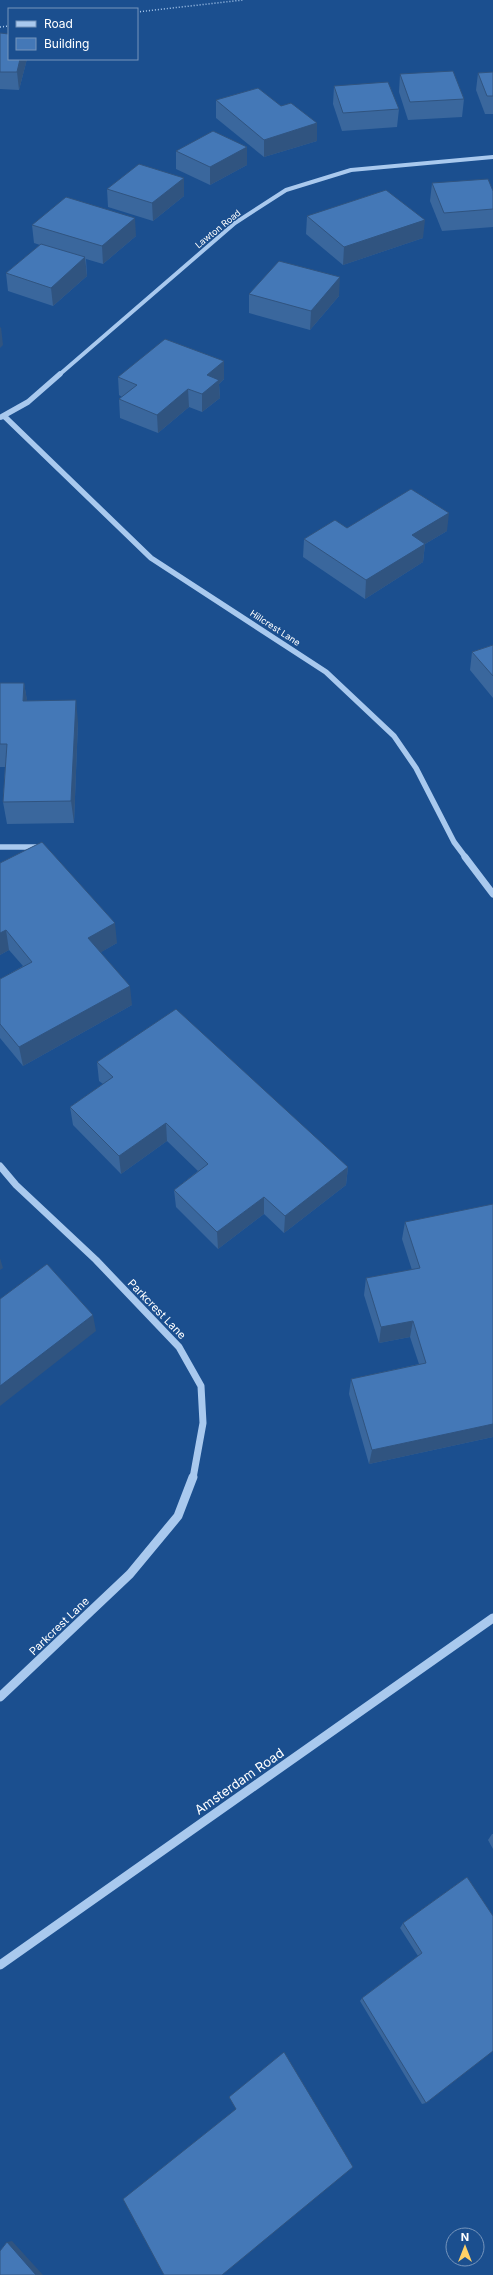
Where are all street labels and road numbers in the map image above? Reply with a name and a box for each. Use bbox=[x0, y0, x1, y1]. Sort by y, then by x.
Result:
street label: Lawton Road bbox=[193, 207, 243, 250]
street label: Hillcrest Lane bbox=[248, 607, 303, 648]
street label: Parkcrest Lane bbox=[125, 1276, 189, 1342]
street label: Parkcrest Lane bbox=[26, 1594, 92, 1658]
street label: Amsterdam Road bbox=[191, 1744, 287, 1818]

